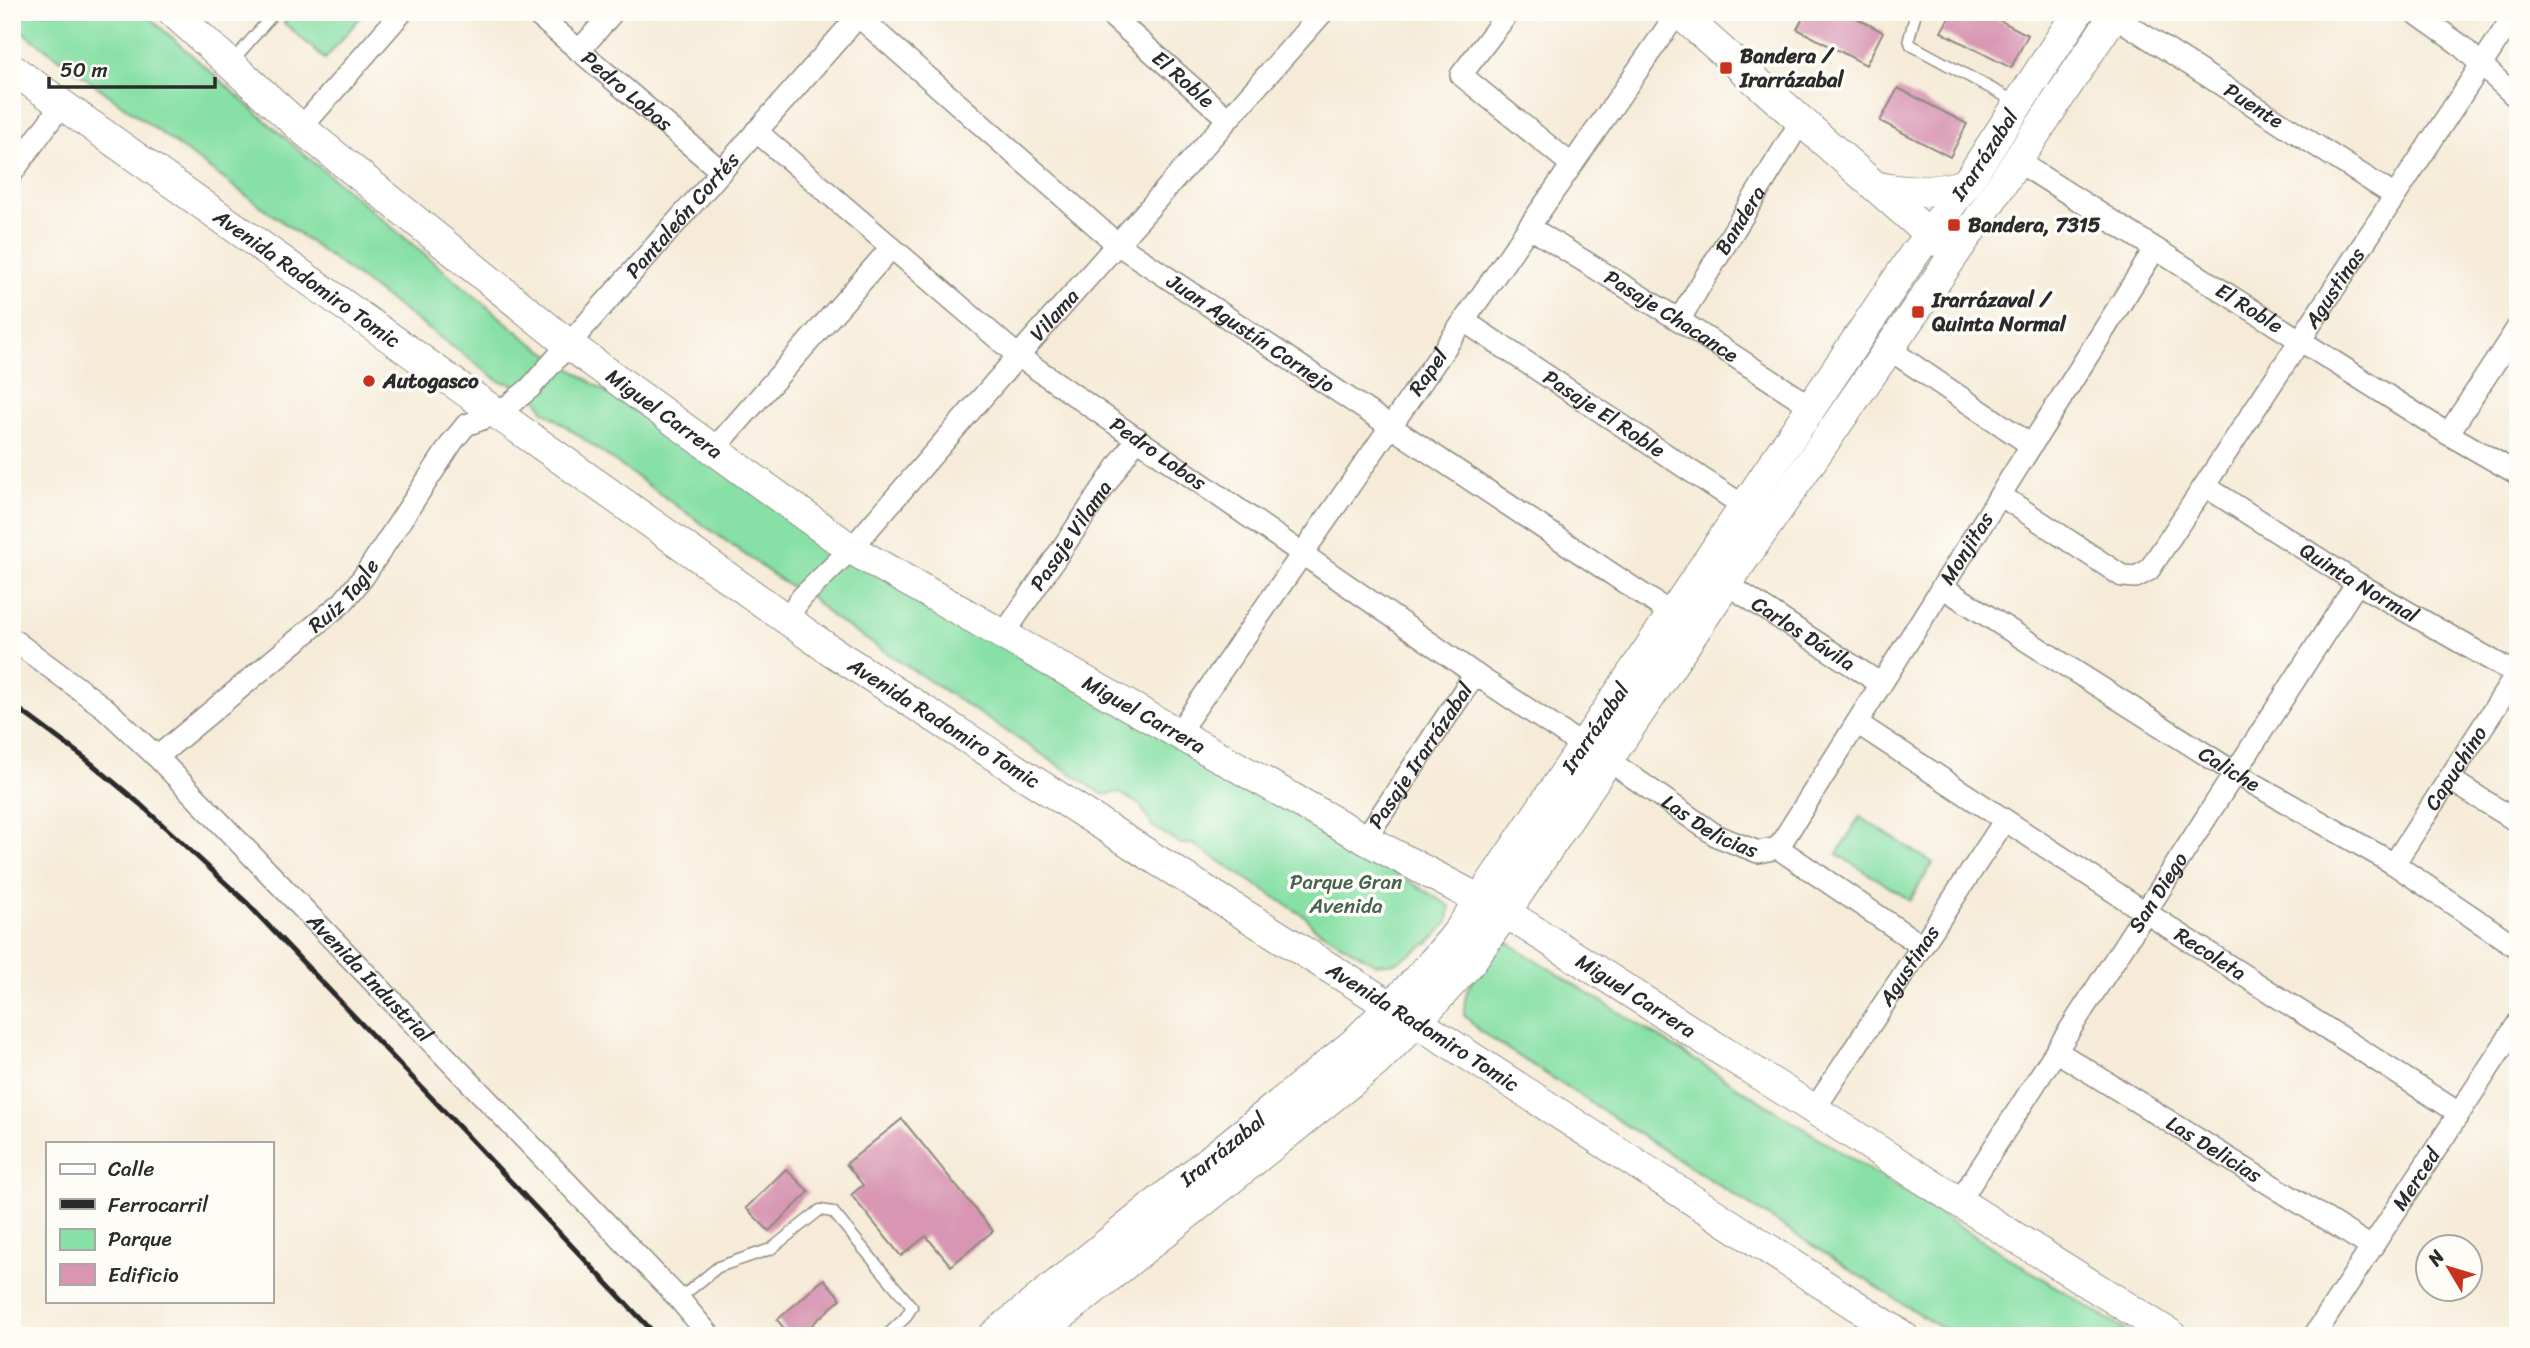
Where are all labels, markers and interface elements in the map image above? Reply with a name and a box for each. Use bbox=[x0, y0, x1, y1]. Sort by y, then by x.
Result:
place label: Bandera / Irarrázabal bbox=[1739, 37, 1845, 99]
street label: Pedro Lobos bbox=[572, 41, 682, 142]
street label: El Roble bbox=[1143, 41, 1224, 119]
scale bar bbox=[49, 46, 215, 90]
text: 50 m bbox=[60, 51, 108, 89]
marker: Bandera / Irarrázabal bbox=[1718, 60, 1734, 76]
street label: Puente bbox=[2216, 72, 2292, 139]
street label: Irarrázabal bbox=[1940, 100, 2030, 210]
street label: Pantaleón Cortés bbox=[615, 143, 750, 288]
street label: Bandera bbox=[1704, 177, 1776, 263]
street label: Avenida Radomiro Tomic bbox=[204, 198, 409, 359]
place label: Bandera, 7315 bbox=[1968, 206, 2101, 244]
marker: Bandera, 7315 bbox=[1946, 217, 1962, 233]
street label: Agustinas bbox=[2293, 239, 2376, 337]
street label: Pasaje Chacance bbox=[1597, 259, 1747, 373]
street label: Juan Agustín Cornejo bbox=[1158, 262, 1343, 404]
street label: El Roble bbox=[2208, 272, 2291, 344]
street label: Vilama bbox=[1020, 279, 1089, 350]
place label: Irarrázaval / Quinta Normal bbox=[1931, 281, 2067, 343]
marker: Irarrázaval / Quinta Normal bbox=[1910, 304, 1926, 320]
street label: Rapel bbox=[1398, 340, 1459, 404]
street label: Miguel Carrera bbox=[597, 358, 731, 470]
street label: Pasaje El Roble bbox=[1535, 359, 1673, 469]
place label: Autogasco bbox=[382, 362, 479, 400]
marker: Autogasco bbox=[361, 373, 377, 389]
street label: Pedro Lobos bbox=[1102, 406, 1215, 501]
street label: Pasaje Vilama bbox=[1019, 472, 1123, 599]
street label: Monjitas bbox=[1929, 504, 2004, 593]
street label: Quinta Normal bbox=[2292, 532, 2427, 634]
street label: Ruiz Tagle bbox=[299, 551, 390, 643]
street label: Carlos Dávila bbox=[1743, 585, 1864, 682]
street label: Avenida Radomiro Tomic bbox=[839, 646, 1048, 800]
street label: Miguel Carrera bbox=[1075, 664, 1213, 765]
street label: Pasaje Irarrázabal bbox=[1358, 674, 1484, 837]
street label: Irarrázabal bbox=[1550, 674, 1641, 782]
street label: Capuchino bbox=[2414, 718, 2498, 819]
street label: Caliche bbox=[2191, 735, 2267, 803]
street label: Las Delicias bbox=[1653, 784, 1764, 869]
street label: San Diego bbox=[2118, 844, 2199, 941]
park label: Parque Gran Avenida bbox=[1290, 863, 1402, 925]
street label: Avenida Industrial bbox=[297, 903, 443, 1053]
street label: Recoleta bbox=[2166, 916, 2255, 992]
street label: Agustinas bbox=[1868, 917, 1950, 1015]
street label: Miguel Carrera bbox=[1568, 943, 1704, 1049]
street label: Avenida Radomiro Tomic bbox=[1318, 951, 1528, 1103]
street label: Irarrázabal bbox=[1170, 1102, 1276, 1198]
street label: Las Delicias bbox=[2158, 1105, 2270, 1194]
street label: Merced bbox=[2381, 1138, 2452, 1219]
legend bbox=[46, 1142, 273, 1302]
text: Calle bbox=[108, 1150, 155, 1188]
text: Ferrocarril bbox=[108, 1186, 209, 1224]
text: Parque bbox=[108, 1220, 172, 1258]
north arrow bbox=[2414, 1232, 2484, 1302]
text: N bbox=[2418, 1242, 2454, 1274]
text: Edificio bbox=[108, 1256, 179, 1294]

